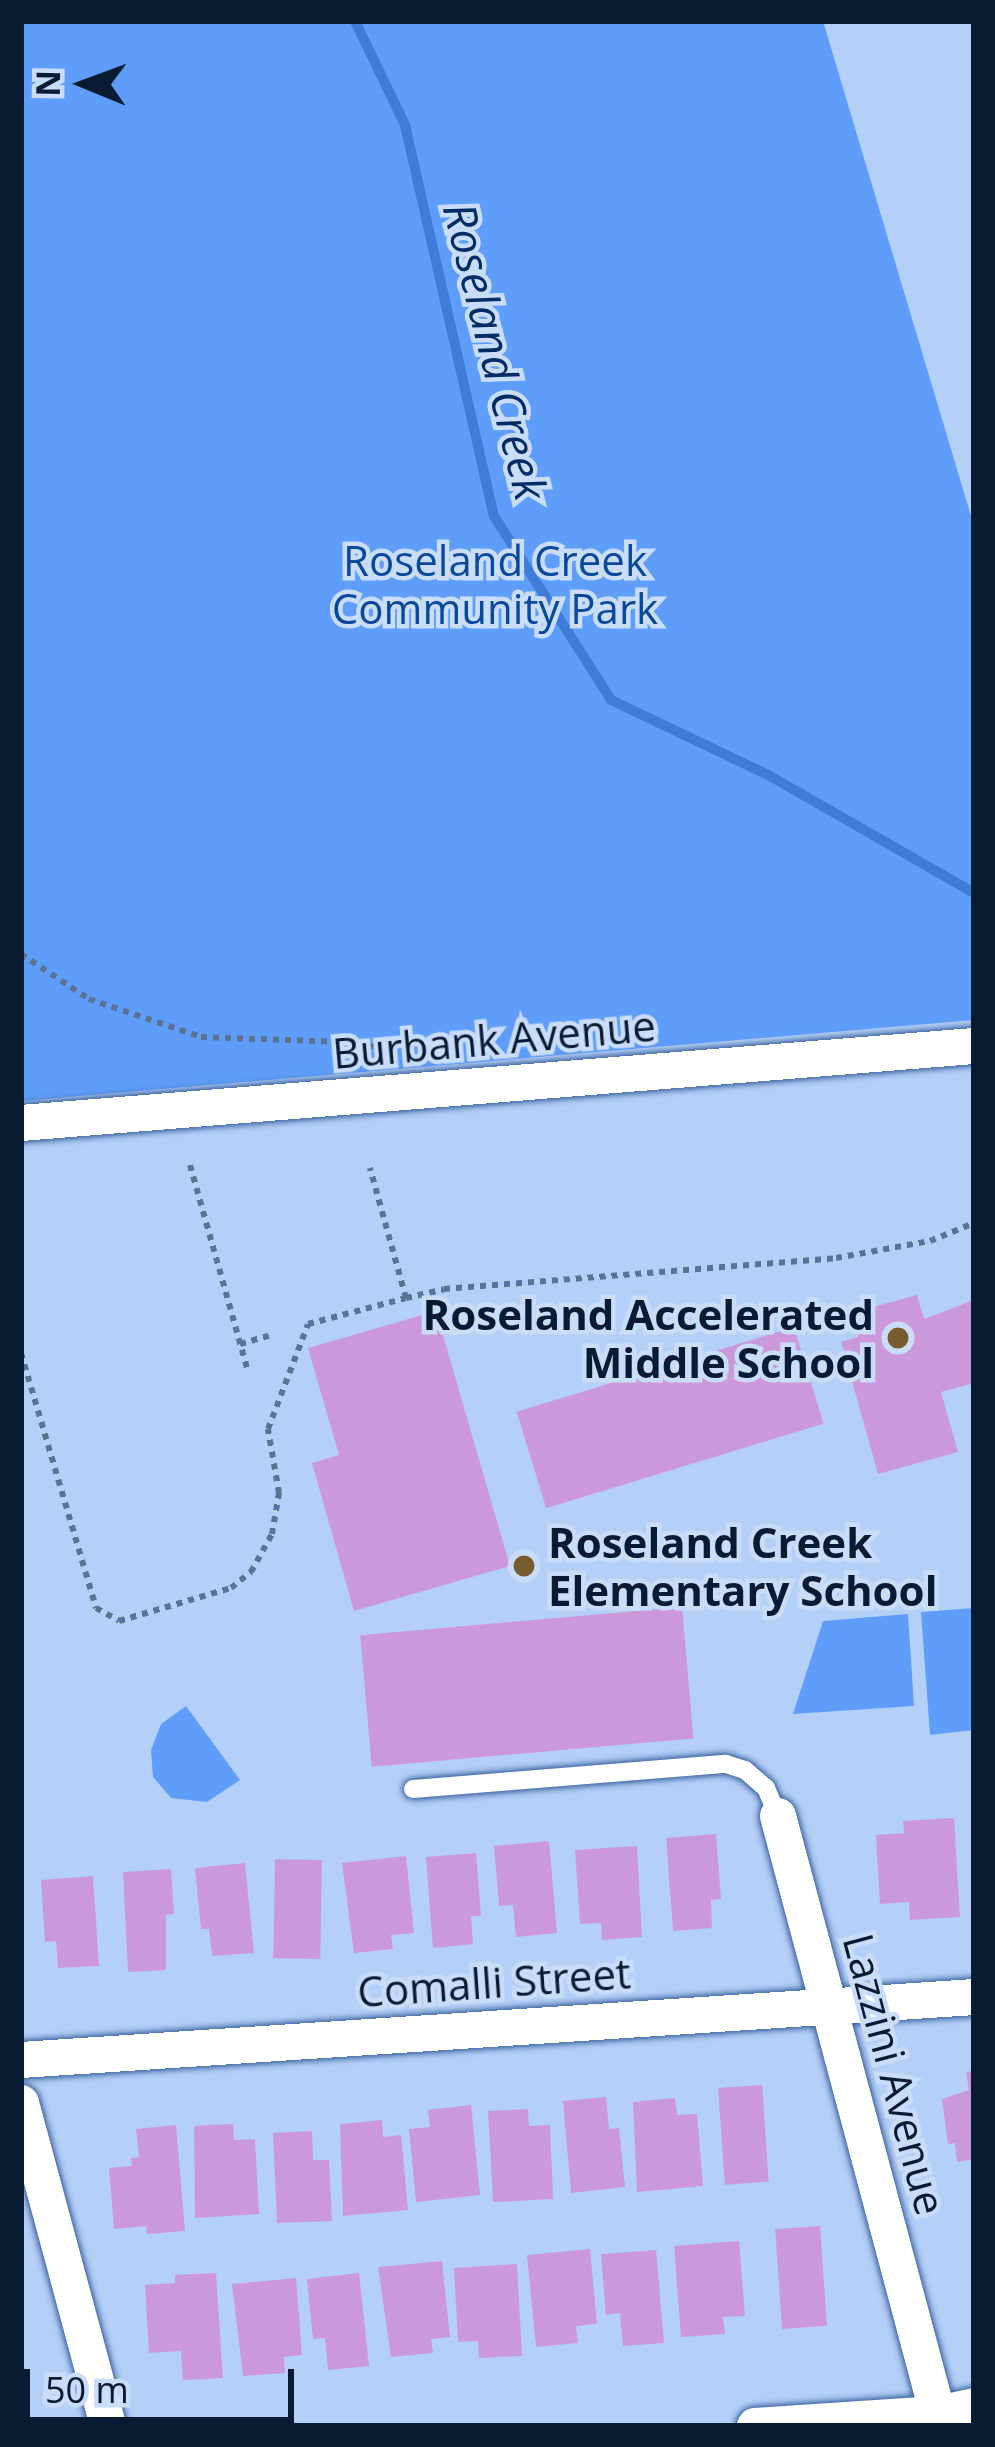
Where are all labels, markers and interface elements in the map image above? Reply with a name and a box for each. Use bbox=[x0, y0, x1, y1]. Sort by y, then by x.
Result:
north arrow bbox=[24, 24, 144, 144]
text: N bbox=[25, 70, 70, 97]
water label: Roseland Creek bbox=[433, 197, 559, 505]
park label: Roseland Creek Community Park bbox=[332, 535, 658, 634]
street label: Burbank Avenue bbox=[330, 1000, 658, 1078]
place label: Roseland Accelerated Middle School bbox=[423, 1289, 874, 1388]
marker: Roseland Accelerated Middle School bbox=[885, 1325, 911, 1351]
place label: Roseland Creek Elementary School bbox=[548, 1517, 937, 1616]
marker: Roseland Creek Elementary School bbox=[511, 1553, 537, 1579]
street label: Lazzini Avenue bbox=[833, 1928, 957, 2220]
street label: Comalli Street bbox=[356, 1947, 632, 2017]
scale bar bbox=[30, 2345, 300, 2419]
text: 50 m bbox=[45, 2365, 129, 2414]

